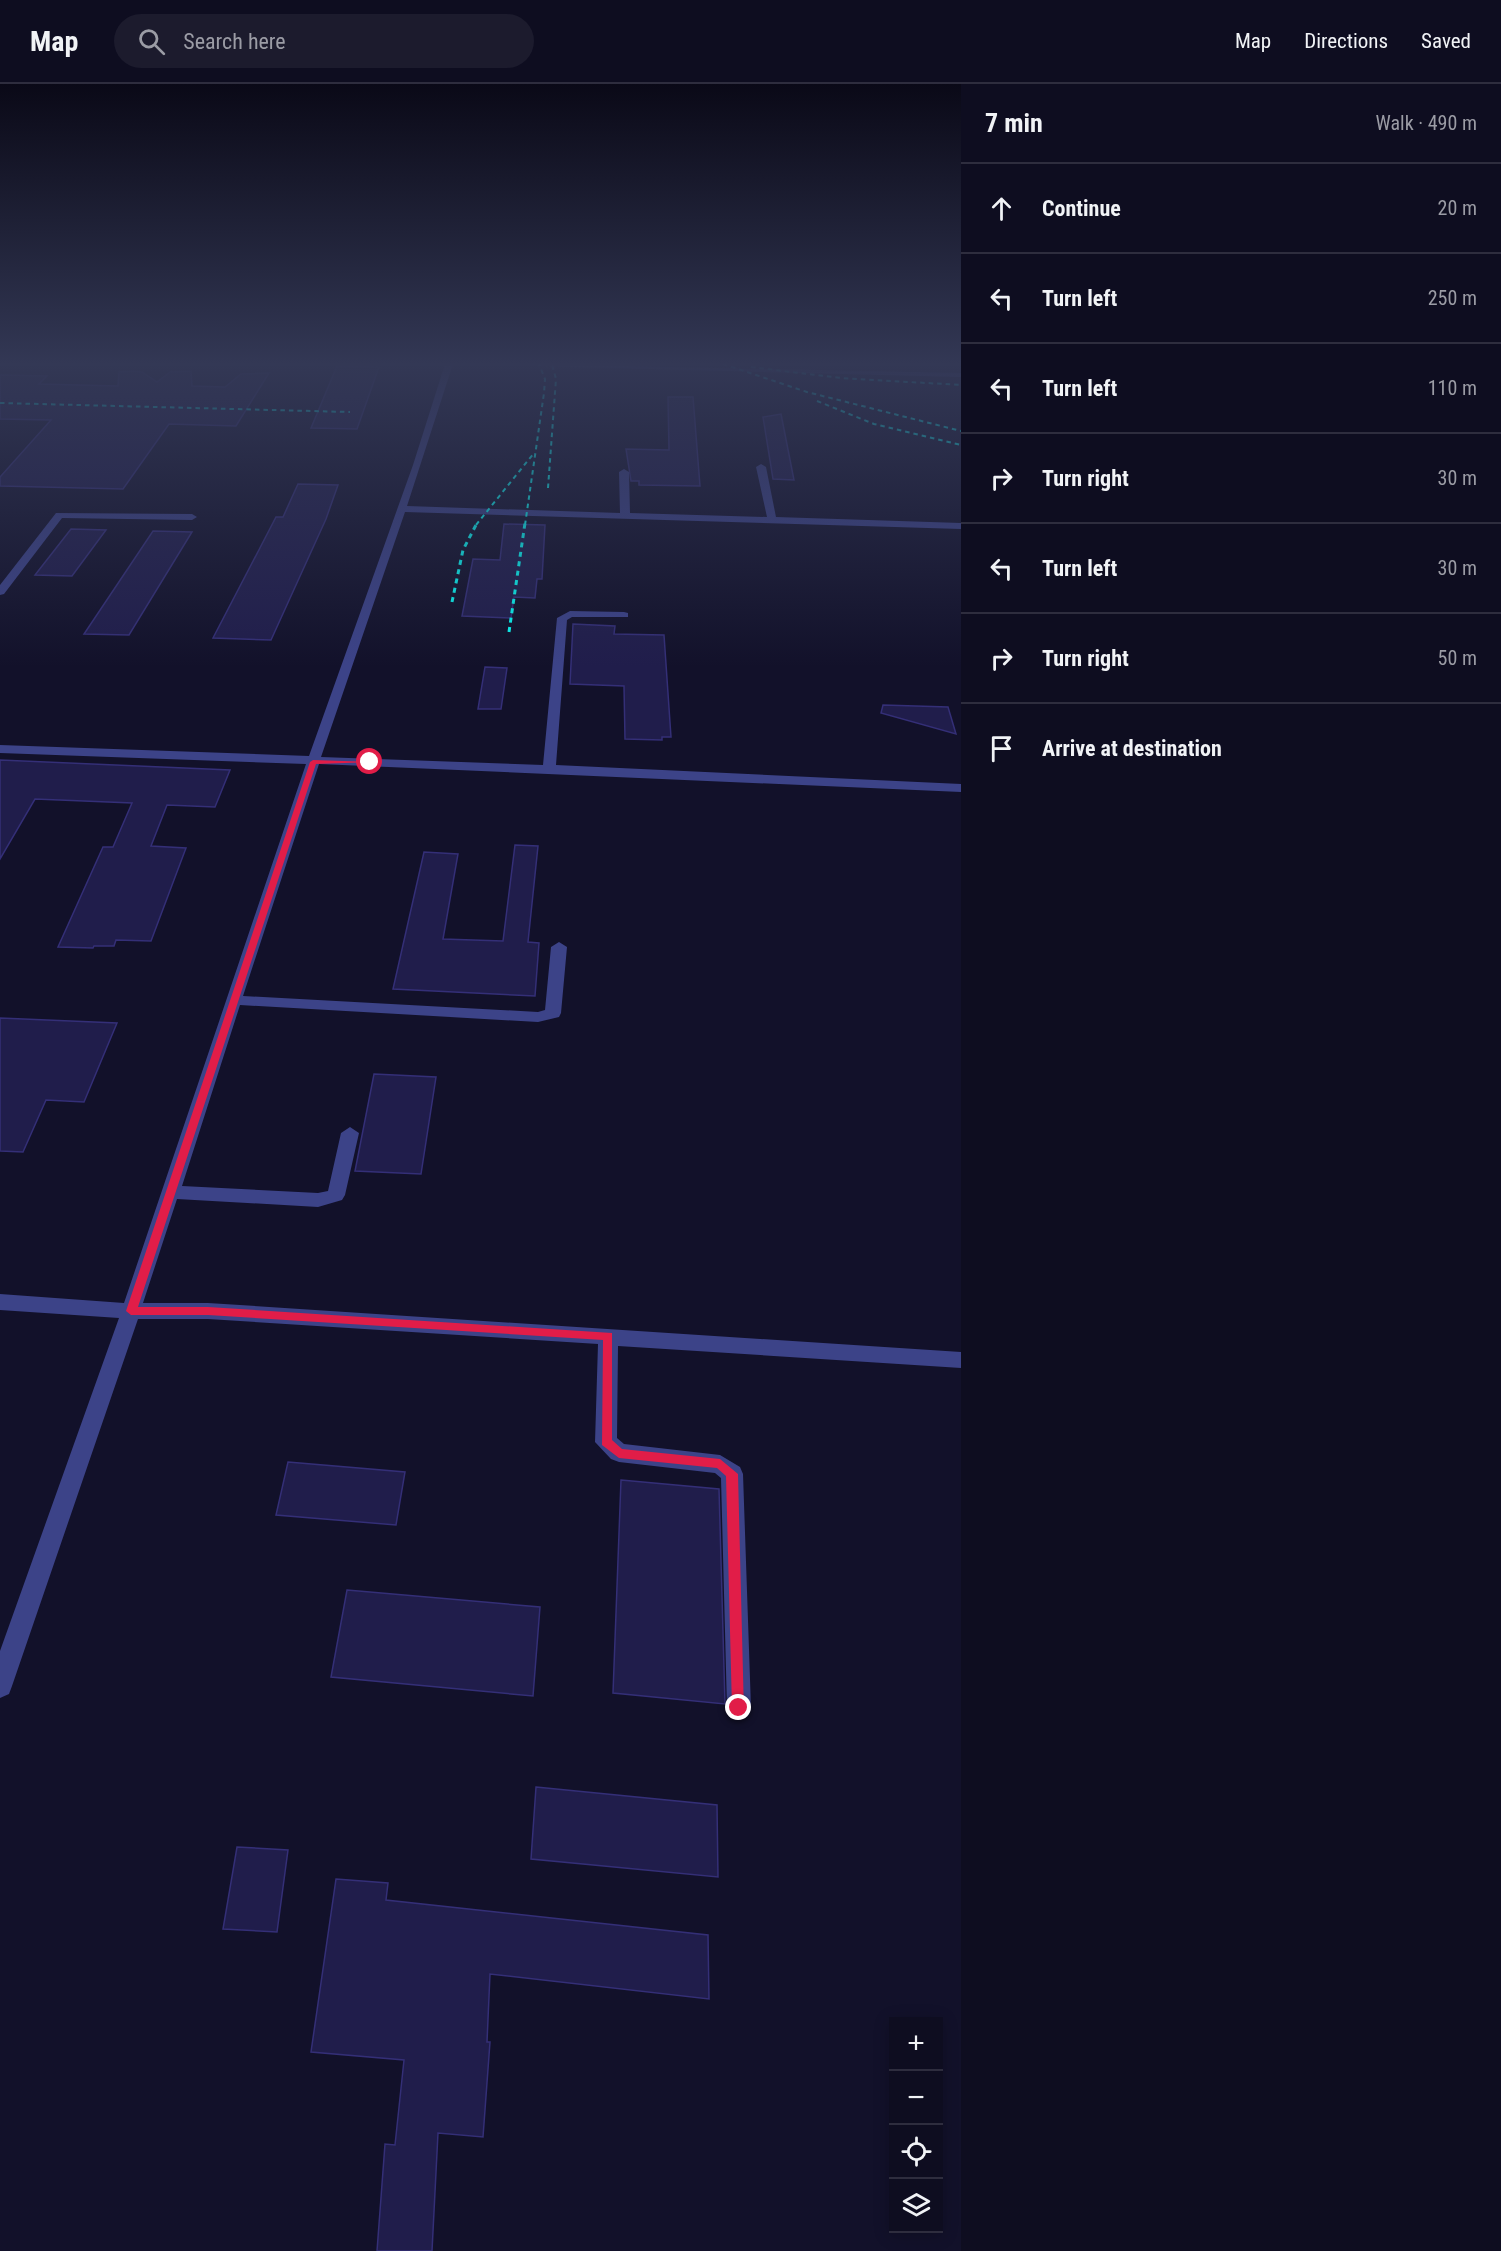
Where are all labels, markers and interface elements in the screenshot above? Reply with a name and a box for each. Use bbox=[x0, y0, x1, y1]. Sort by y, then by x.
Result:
search box bbox=[114, 14, 534, 68]
text: Map bbox=[30, 25, 78, 58]
icon: search bbox=[135, 25, 168, 58]
text: Search here bbox=[183, 29, 286, 54]
text: Map bbox=[1235, 29, 1271, 53]
text: Directions bbox=[1304, 29, 1388, 53]
text: Saved bbox=[1421, 29, 1471, 53]
text: 7 min bbox=[985, 108, 1043, 138]
text: Walk · 490 m bbox=[1376, 111, 1477, 135]
icon: ahead bbox=[985, 192, 1018, 225]
text: Continue bbox=[1042, 196, 1121, 221]
text: 20 m bbox=[1438, 196, 1477, 220]
icon: left bbox=[985, 282, 1018, 315]
text: Turn left bbox=[1042, 286, 1117, 311]
text: 250 m bbox=[1428, 286, 1477, 310]
icon: left bbox=[985, 372, 1018, 405]
text: Turn left bbox=[1042, 376, 1117, 401]
text: 110 m bbox=[1428, 376, 1477, 400]
icon: right bbox=[985, 462, 1018, 495]
text: Turn right bbox=[1042, 466, 1129, 491]
text: 30 m bbox=[1438, 466, 1477, 490]
icon: left bbox=[985, 552, 1018, 585]
text: Turn left bbox=[1042, 556, 1117, 581]
text: 30 m bbox=[1438, 556, 1477, 580]
icon: right bbox=[985, 642, 1018, 675]
text: Turn right bbox=[1042, 646, 1129, 671]
text: 50 m bbox=[1438, 646, 1477, 670]
icon: arrive bbox=[985, 732, 1018, 765]
text: Arrive at destination bbox=[1042, 736, 1222, 761]
route start bbox=[356, 748, 382, 774]
route end bbox=[725, 1694, 751, 1720]
map controls bbox=[889, 2017, 943, 2233]
button: + bbox=[889, 2017, 943, 2071]
button: − bbox=[889, 2071, 943, 2125]
button: locate bbox=[889, 2125, 943, 2179]
button: layers bbox=[889, 2179, 943, 2233]

